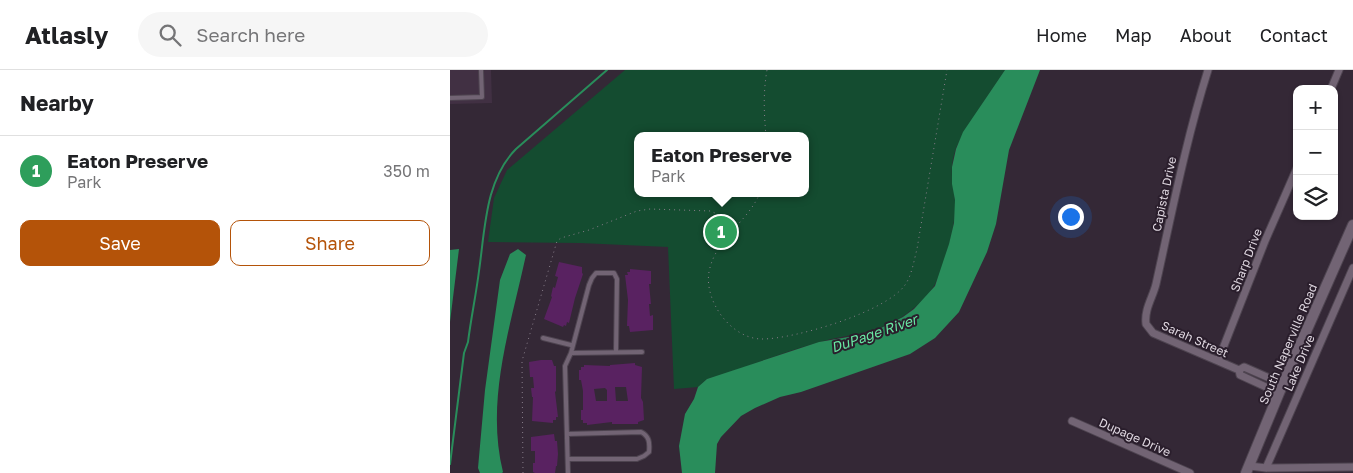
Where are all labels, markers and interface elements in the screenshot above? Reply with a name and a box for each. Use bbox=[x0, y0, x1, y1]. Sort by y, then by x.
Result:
search box bbox=[138, 12, 488, 57]
text: Atlasly bbox=[25, 20, 108, 49]
icon: search bbox=[156, 21, 184, 49]
text: Search here bbox=[196, 23, 305, 46]
text: Home bbox=[1036, 24, 1087, 46]
text: Map bbox=[1115, 24, 1152, 46]
text: About bbox=[1180, 24, 1232, 46]
text: Contact bbox=[1260, 24, 1328, 46]
map controls bbox=[1293, 85, 1338, 220]
button: + bbox=[1293, 85, 1338, 130]
text: Nearby bbox=[20, 90, 94, 116]
button: − bbox=[1293, 130, 1338, 175]
popup bbox=[634, 132, 809, 197]
text: Eaton Preserve bbox=[651, 143, 792, 166]
text: Eaton Preserve bbox=[67, 149, 208, 172]
street label: Capista Drive bbox=[1149, 155, 1179, 233]
text: 1 bbox=[32, 161, 40, 181]
text: 350 m bbox=[383, 161, 430, 181]
text: Park bbox=[651, 166, 686, 186]
text: Park bbox=[67, 172, 102, 192]
button: layers bbox=[1293, 175, 1338, 220]
your location bbox=[1058, 204, 1084, 230]
pin: 1 bbox=[705, 213, 737, 251]
button: Save bbox=[20, 220, 220, 266]
button: Share bbox=[230, 220, 430, 266]
street label: Sharp Drive bbox=[1227, 226, 1265, 294]
street label: South Naperville Road bbox=[1256, 281, 1320, 407]
water label: DuPage River bbox=[829, 310, 922, 356]
street label: Sarah Street bbox=[1159, 318, 1231, 361]
street label: Lake Drive bbox=[1280, 332, 1318, 394]
street label: Dupage Drive bbox=[1097, 415, 1173, 460]

